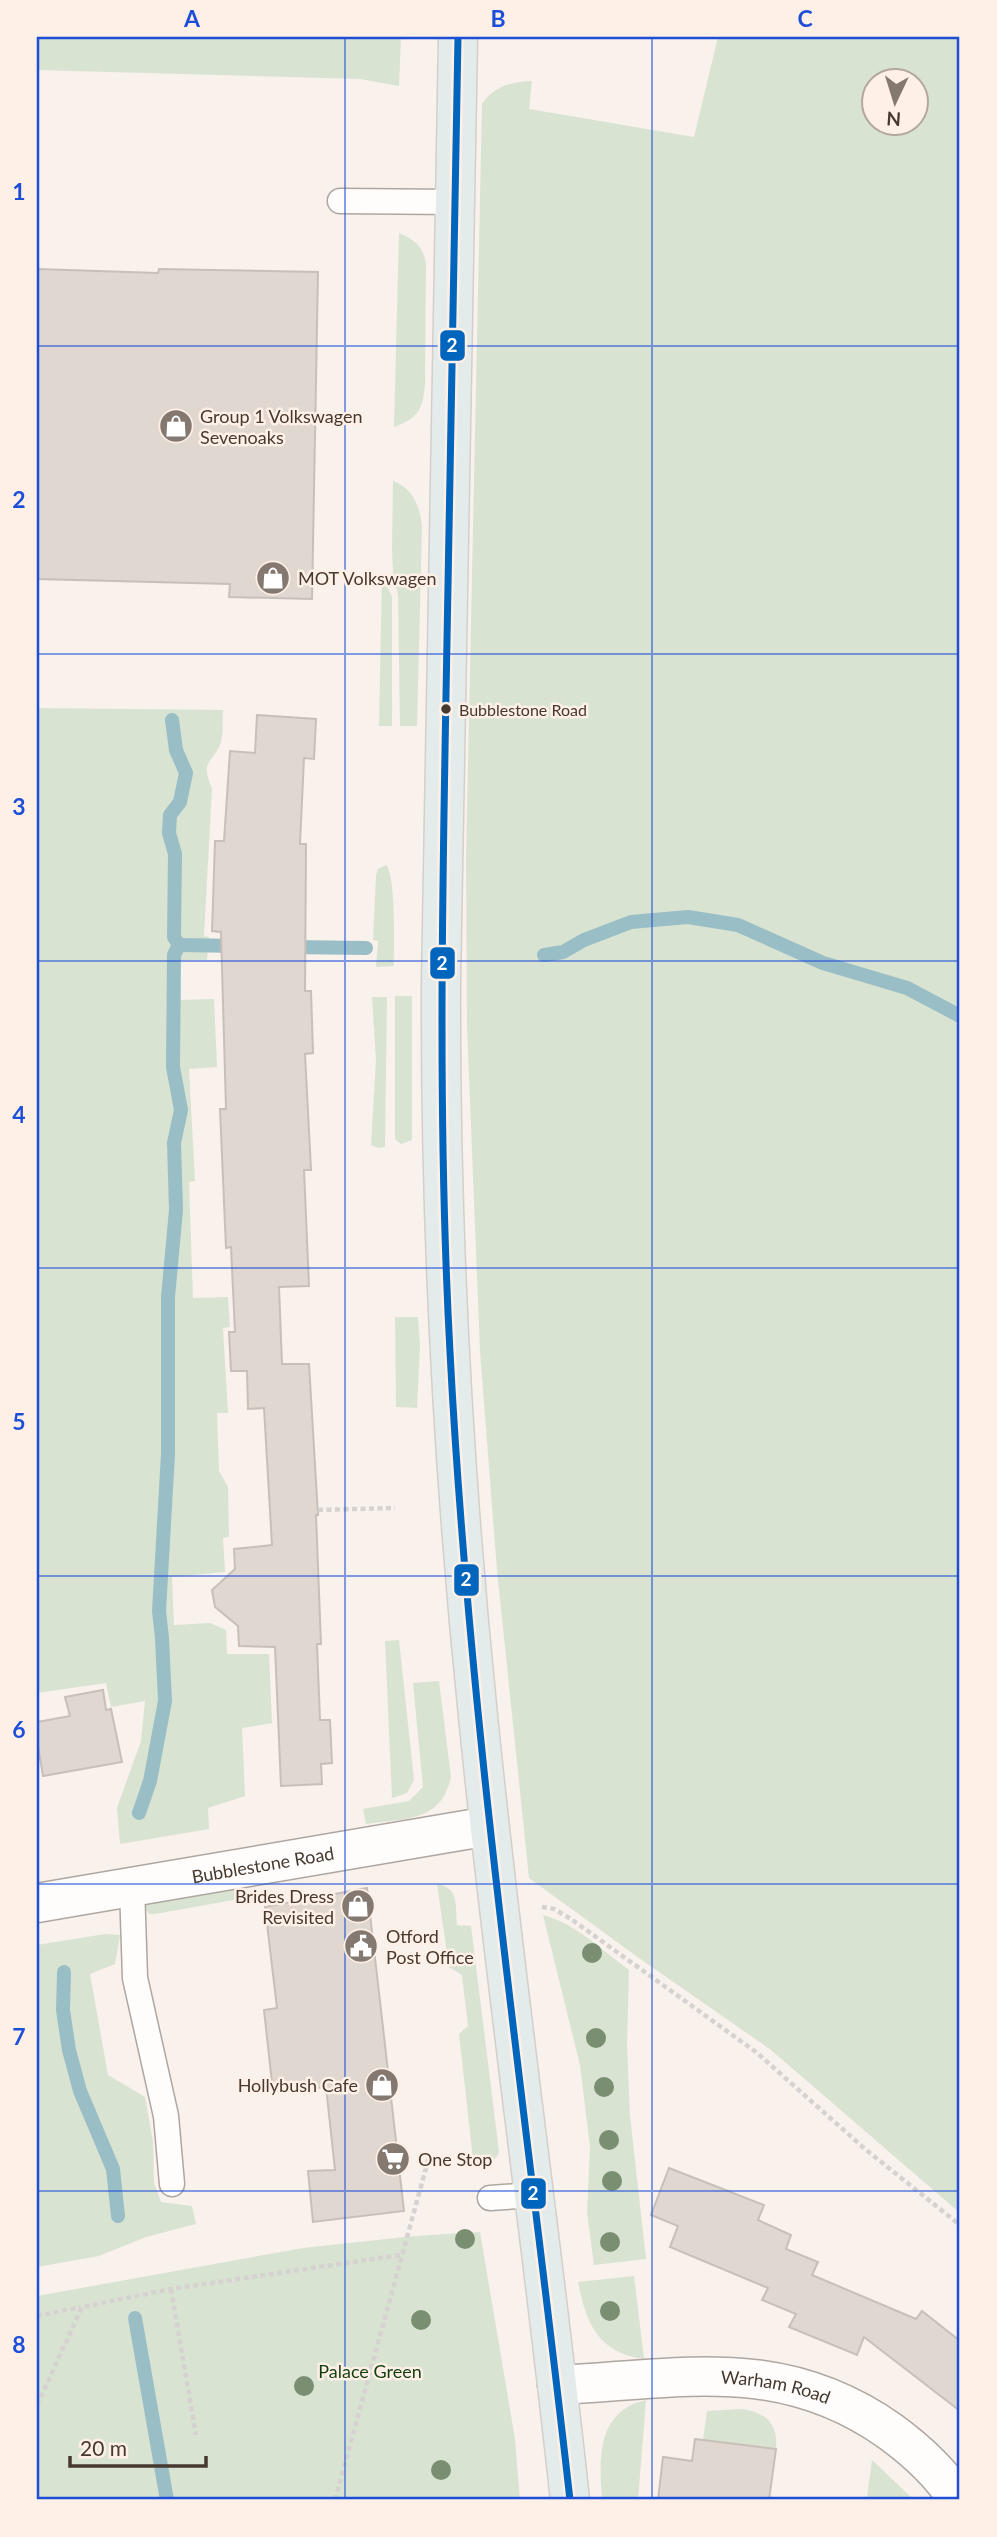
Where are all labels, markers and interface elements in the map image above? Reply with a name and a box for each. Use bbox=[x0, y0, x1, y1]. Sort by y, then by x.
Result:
text: A bbox=[183, 4, 201, 32]
text: B bbox=[490, 4, 506, 32]
text: C bbox=[797, 4, 813, 32]
north arrow bbox=[860, 66, 930, 136]
text: N bbox=[886, 107, 902, 131]
text: 1 bbox=[12, 177, 26, 205]
line badge: 2 bbox=[439, 329, 466, 362]
text: 2 bbox=[446, 333, 458, 356]
place label: Group 1 Volkswagen Sevenoaks bbox=[200, 405, 363, 448]
shop icon: Group 1 Volkswagen Sevenoaks bbox=[157, 407, 195, 445]
text: 2 bbox=[12, 485, 26, 513]
shop icon: MOT Volkswagen bbox=[254, 559, 292, 597]
place label: MOT Volkswagen bbox=[298, 567, 437, 589]
place label: Bubblestone Road bbox=[459, 700, 587, 719]
marker: Bubblestone Road bbox=[439, 702, 453, 716]
text: 3 bbox=[12, 792, 26, 820]
line badge: 2 bbox=[429, 946, 456, 980]
text: 2 bbox=[436, 951, 448, 974]
text: 4 bbox=[12, 1100, 26, 1128]
text: 5 bbox=[12, 1407, 26, 1435]
line badge: 2 bbox=[453, 1563, 480, 1597]
text: 2 bbox=[460, 1567, 472, 1590]
text: 6 bbox=[12, 1715, 26, 1743]
street label: Bubblestone Road bbox=[190, 1842, 336, 1887]
place label: Brides Dress Revisited bbox=[235, 1885, 334, 1928]
shop icon: Brides Dress Revisited bbox=[339, 1887, 377, 1925]
place label: Otford Post Office bbox=[386, 1925, 474, 1968]
public building icon: Otford Post Office bbox=[342, 1927, 380, 1965]
text: 7 bbox=[12, 2022, 26, 2050]
shop icon: Hollybush Cafe bbox=[363, 2066, 401, 2104]
place label: Hollybush Cafe bbox=[238, 2074, 358, 2096]
supermarket icon: One Stop bbox=[374, 2140, 412, 2178]
place label: One Stop bbox=[418, 2148, 492, 2170]
line badge: 2 bbox=[520, 2177, 547, 2210]
text: 2 bbox=[527, 2181, 539, 2204]
text: 8 bbox=[12, 2330, 26, 2358]
park label: Palace Green bbox=[318, 2360, 422, 2382]
street label: Warham Road bbox=[720, 2366, 834, 2408]
scale bar bbox=[70, 2425, 206, 2469]
text: 20 m bbox=[80, 2435, 127, 2460]

